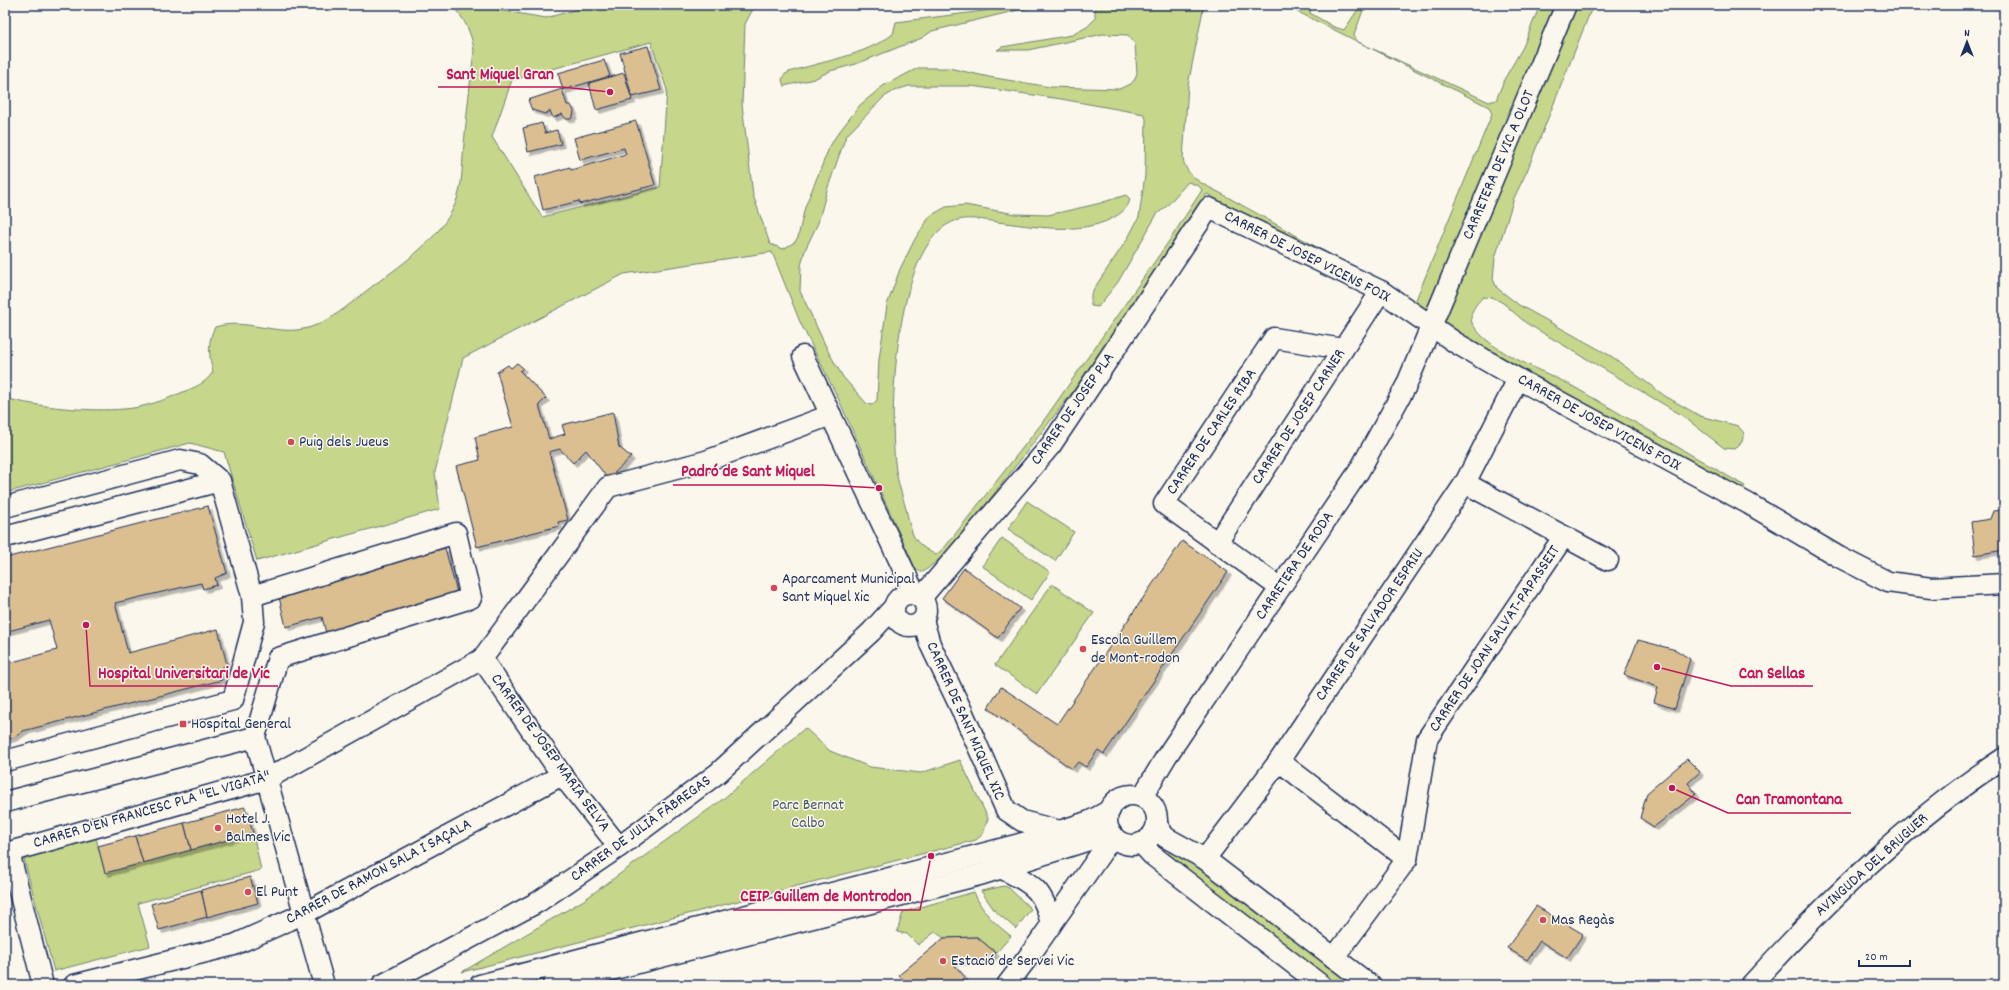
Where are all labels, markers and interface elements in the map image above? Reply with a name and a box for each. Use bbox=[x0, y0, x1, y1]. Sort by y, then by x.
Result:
north arrow bbox=[1947, 22, 1987, 62]
text: N bbox=[1964, 26, 1970, 42]
callout: Sant Miquel Gran bbox=[438, 58, 562, 87]
text: Sant Miquel Gran bbox=[446, 64, 554, 88]
street label: CARRETERA DE VIC A OLOT bbox=[1457, 86, 1541, 243]
street label: CARRER DE JOSEP VICENS FOIX bbox=[1220, 205, 1394, 309]
street label: CARRER DE JOSEP CARNER bbox=[1246, 344, 1352, 489]
street label: CARRER DE JOSEP PLA bbox=[1025, 348, 1121, 470]
street label: CARRER DE CARLES RIBA bbox=[1161, 364, 1263, 500]
street label: CARRER DE JOSEP VICENS FOIX bbox=[1513, 368, 1685, 478]
place label: Puig dels Jueus bbox=[299, 431, 389, 454]
marker: Puig dels Jueus bbox=[286, 437, 296, 447]
callout: Padró de Sant Miquel bbox=[673, 456, 823, 485]
text: Padró de Sant Miquel bbox=[681, 461, 816, 485]
street label: CARRETERA DE RODA bbox=[1250, 507, 1340, 625]
street label: CARRER DE JOAN SALVAT-PAPASSEIT bbox=[1424, 541, 1567, 737]
street label: CARRER DE SALVADOR ESPRIU bbox=[1310, 544, 1430, 706]
place label: Aparcament Municipal Sant Miquel Xic bbox=[782, 568, 915, 609]
marker: Aparcament Municipal Sant Miquel Xic bbox=[769, 583, 779, 593]
place label: Escola Guillem de Mont-rodon bbox=[1091, 629, 1180, 670]
street label: CARRER DE SANT MIQUEL XIC bbox=[920, 638, 1010, 804]
marker: Escola Guillem de Mont-rodon bbox=[1078, 644, 1088, 654]
callout: Hospital Universitari de Vic bbox=[90, 657, 278, 686]
callout: Can Sellas bbox=[1731, 657, 1813, 686]
text: Hospital Universitari de Vic bbox=[98, 663, 270, 687]
text: Can Sellas bbox=[1739, 663, 1805, 687]
street label: CARRER DE JOSEP MARIA SELVA bbox=[485, 669, 616, 837]
place label: Hospital General bbox=[191, 713, 291, 736]
marker: Hospital General bbox=[178, 719, 188, 729]
street label: CARRER D'EN FRANCESC PLA "EL VIGATÀ" bbox=[31, 765, 273, 855]
street label: CARRER DE JULIÀ FÀBREGAS bbox=[566, 770, 716, 888]
callout: Can Tramontana bbox=[1728, 784, 1851, 813]
text: Can Tramontana bbox=[1736, 789, 1843, 813]
park label: Parc Bernat Calbo bbox=[772, 794, 844, 835]
place label: Hotel J. Balmes Vic bbox=[226, 808, 290, 849]
street label: AVINGUDA DEL BRUGUER bbox=[1810, 808, 1934, 922]
street label: CARRER DE RAMON SALA I SAÇALA bbox=[282, 813, 476, 931]
marker: Hotel J. Balmes Vic bbox=[213, 823, 223, 833]
place label: El Punt bbox=[256, 881, 298, 904]
callout: CEIP Guillem de Montrodon bbox=[733, 881, 920, 910]
text: CEIP Guillem de Montrodon bbox=[740, 886, 912, 910]
marker: El Punt bbox=[243, 887, 253, 897]
place label: Mas Regàs bbox=[1551, 909, 1615, 932]
marker: Mas Regàs bbox=[1538, 915, 1548, 925]
scale bar bbox=[1859, 942, 1910, 968]
text: 20 m bbox=[1865, 949, 1888, 966]
place label: Estació de Servei Vic bbox=[951, 950, 1074, 973]
marker: Estació de Servei Vic bbox=[938, 956, 948, 966]

